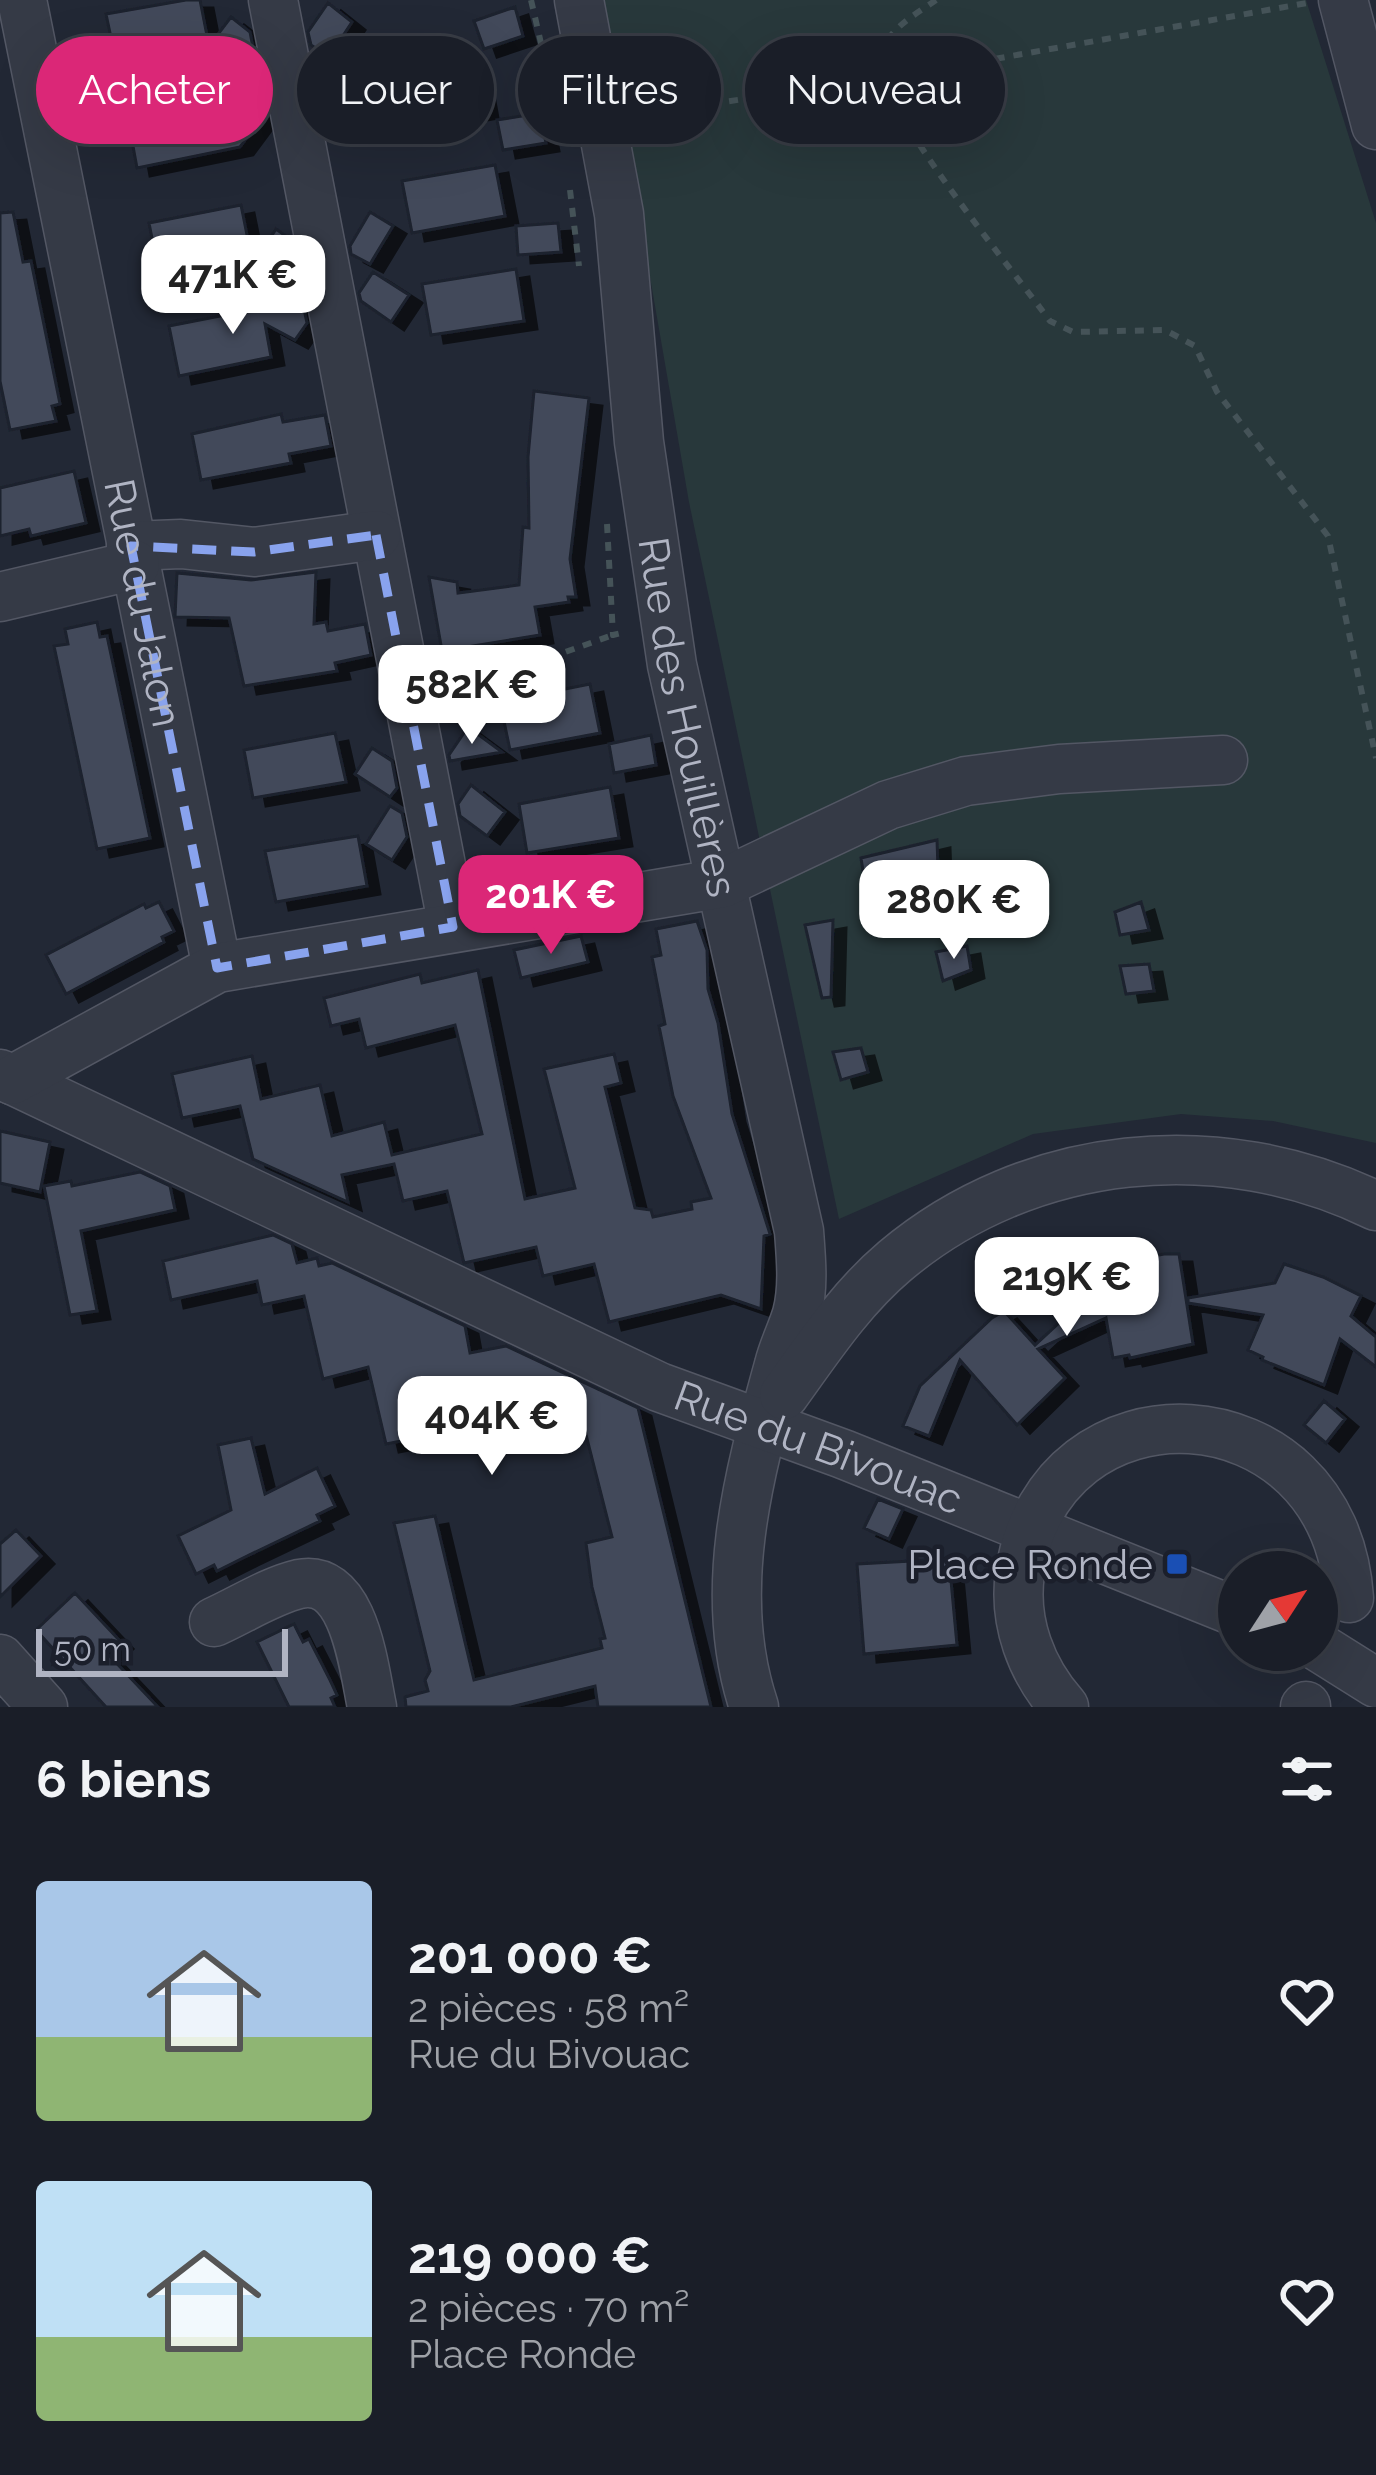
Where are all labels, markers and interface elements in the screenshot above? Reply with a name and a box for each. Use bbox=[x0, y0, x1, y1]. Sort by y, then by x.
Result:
chip: Acheter bbox=[36, 36, 273, 144]
chip: Louer bbox=[297, 36, 494, 144]
chip: Filtres bbox=[518, 36, 721, 144]
chip: Nouveau bbox=[745, 36, 1005, 144]
pin: 471K € bbox=[135, 235, 331, 337]
text: 471K € bbox=[168, 251, 298, 297]
street label: Rue du Jalon bbox=[95, 475, 192, 731]
street label: Rue des Houillères bbox=[629, 534, 748, 901]
pin: 582K € bbox=[374, 645, 570, 747]
text: 582K € bbox=[405, 661, 539, 707]
pin: 201K € bbox=[453, 855, 649, 957]
pin: 280K € bbox=[856, 860, 1052, 962]
text: 201K € bbox=[485, 871, 617, 917]
text: 280K € bbox=[886, 876, 1022, 922]
pin: 219K € bbox=[969, 1237, 1165, 1339]
text: 219K € bbox=[1002, 1253, 1132, 1299]
street label: Rue du Bivouac bbox=[668, 1370, 970, 1524]
pin: 404K € bbox=[394, 1376, 590, 1478]
text: 404K € bbox=[425, 1392, 559, 1438]
place label: Place Ronde bbox=[907, 1540, 1153, 1589]
marker: Place Ronde bbox=[1164, 1551, 1190, 1577]
north arrow bbox=[1218, 1551, 1338, 1671]
map controls bbox=[1218, 1551, 1338, 1671]
scale bar bbox=[36, 1623, 288, 1676]
text: 50 m bbox=[54, 1630, 131, 1669]
icon: filters bbox=[1274, 1746, 1340, 1812]
text: 6 biens bbox=[36, 1749, 211, 1809]
text: 201 000 € bbox=[408, 1925, 652, 1985]
icon: home bbox=[132, 1929, 276, 2073]
icon: heart bbox=[1274, 1968, 1340, 2034]
text: 2 pièces · 58 m² bbox=[408, 1985, 689, 2031]
text: Rue du Bivouac bbox=[408, 2031, 690, 2077]
text: 219 000 € bbox=[408, 2225, 651, 2285]
icon: home bbox=[132, 2229, 276, 2373]
icon: heart bbox=[1274, 2268, 1340, 2334]
text: 2 pièces · 70 m² bbox=[408, 2285, 689, 2331]
text: Place Ronde bbox=[408, 2331, 636, 2377]

